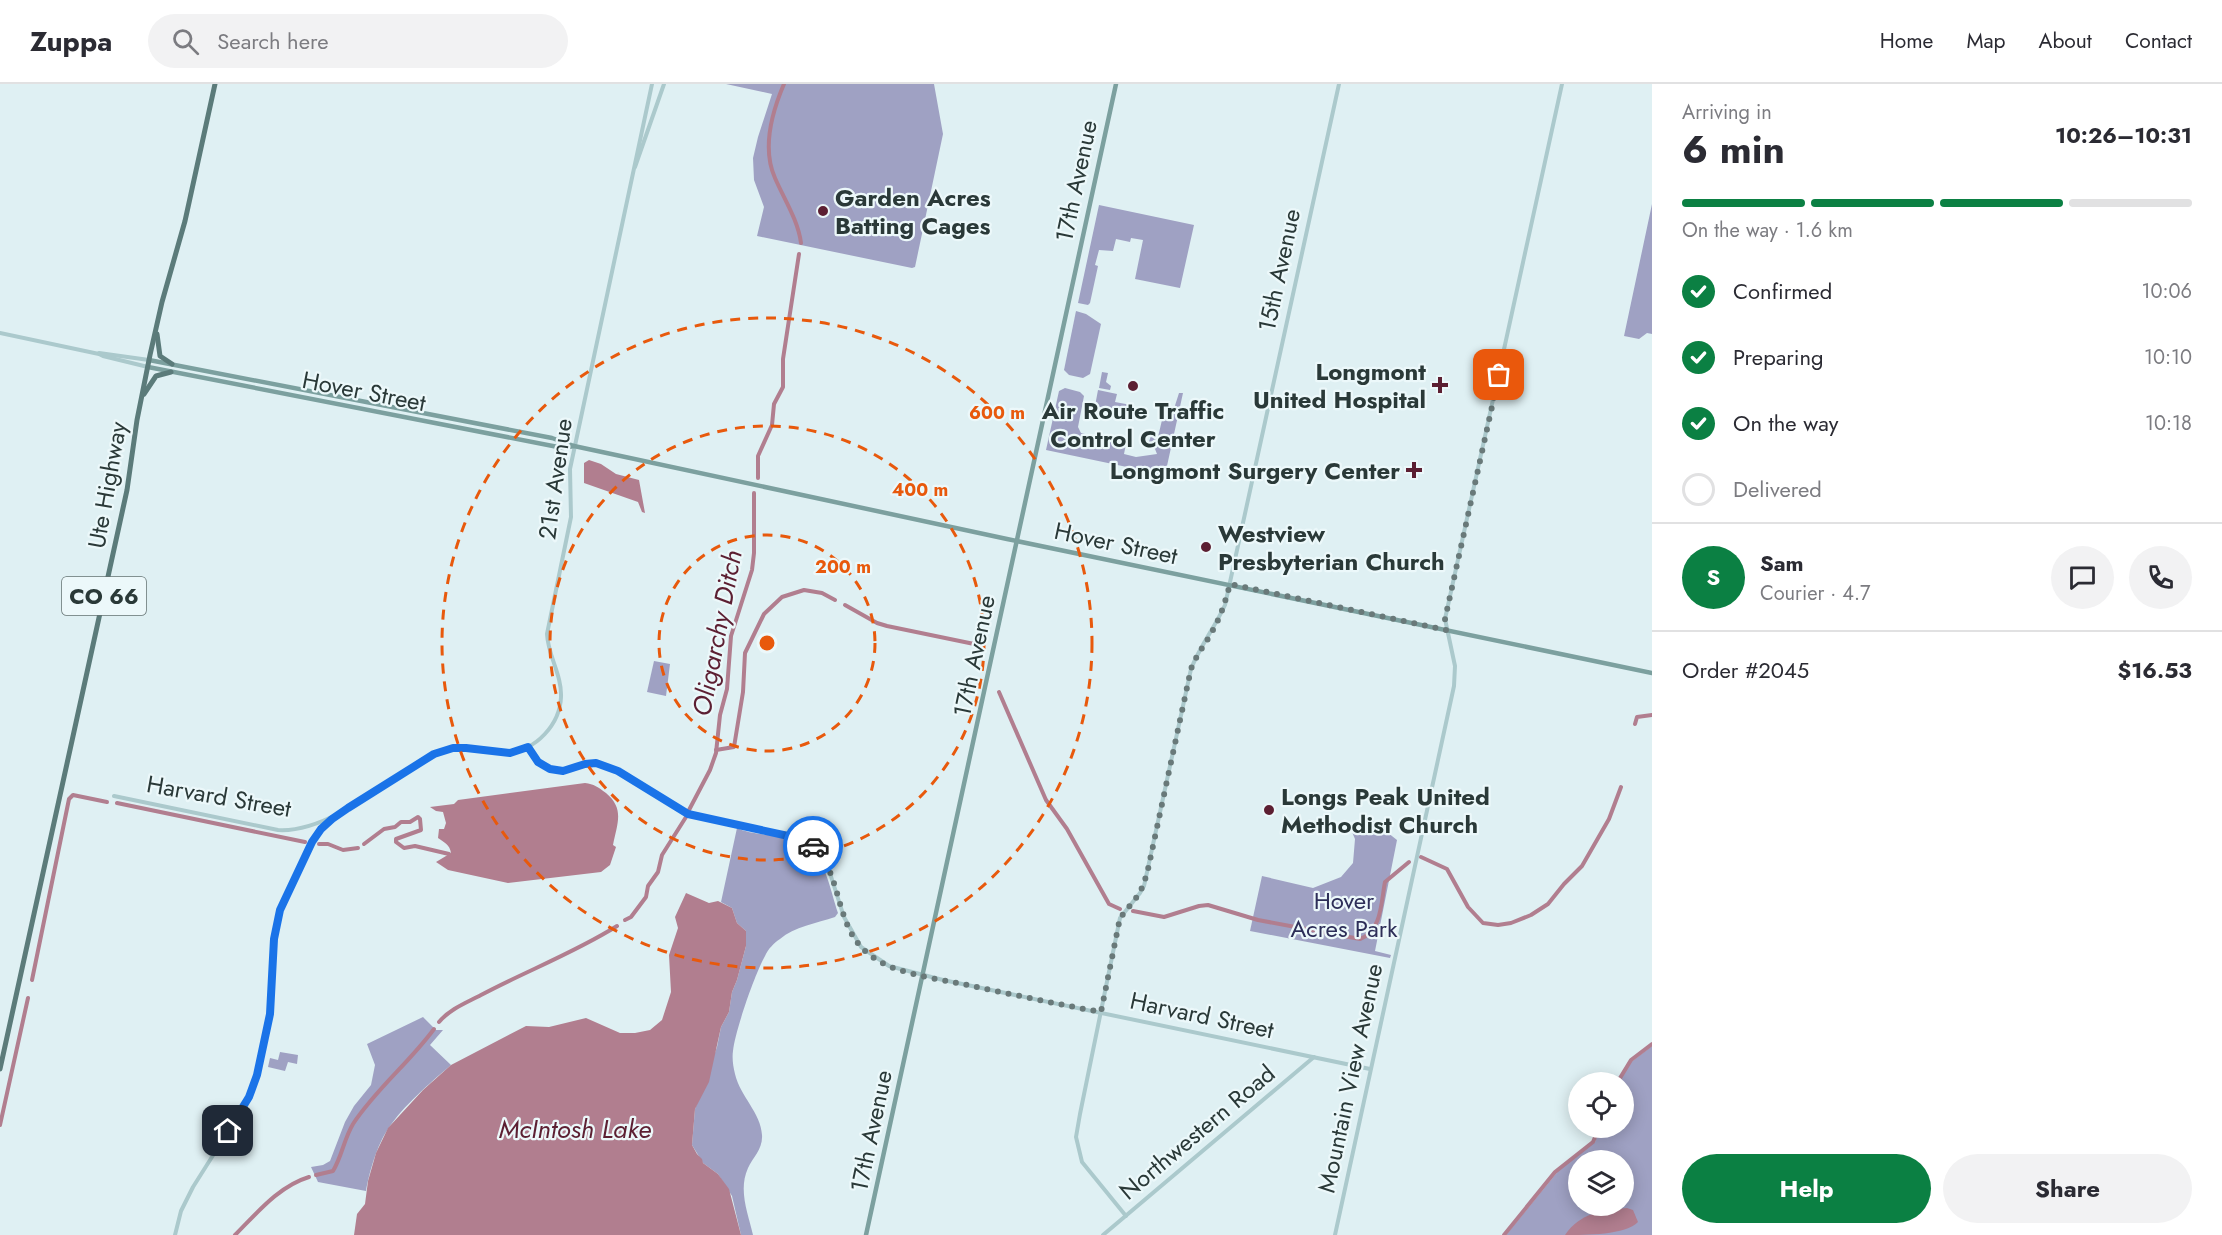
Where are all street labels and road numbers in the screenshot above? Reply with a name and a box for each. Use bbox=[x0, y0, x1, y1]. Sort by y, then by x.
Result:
street label: 17th Avenue bbox=[1046, 117, 1106, 245]
street label: 15th Avenue bbox=[1249, 205, 1309, 335]
street label: Hover Street bbox=[299, 362, 429, 420]
street label: 21st Avenue bbox=[529, 416, 581, 542]
street label: Ute Highway bbox=[79, 418, 135, 551]
street label: Hover Street bbox=[1051, 513, 1181, 573]
road number: CO 66 bbox=[62, 577, 146, 615]
street label: 17th Avenue bbox=[944, 592, 1004, 720]
street label: Harvard Street bbox=[144, 766, 294, 826]
street label: Mountain View Avenue bbox=[1309, 960, 1391, 1196]
street label: Harvard Street bbox=[1127, 983, 1277, 1047]
street label: Northwestern Road bbox=[1111, 1056, 1283, 1208]
street label: 17th Avenue bbox=[841, 1067, 901, 1195]

